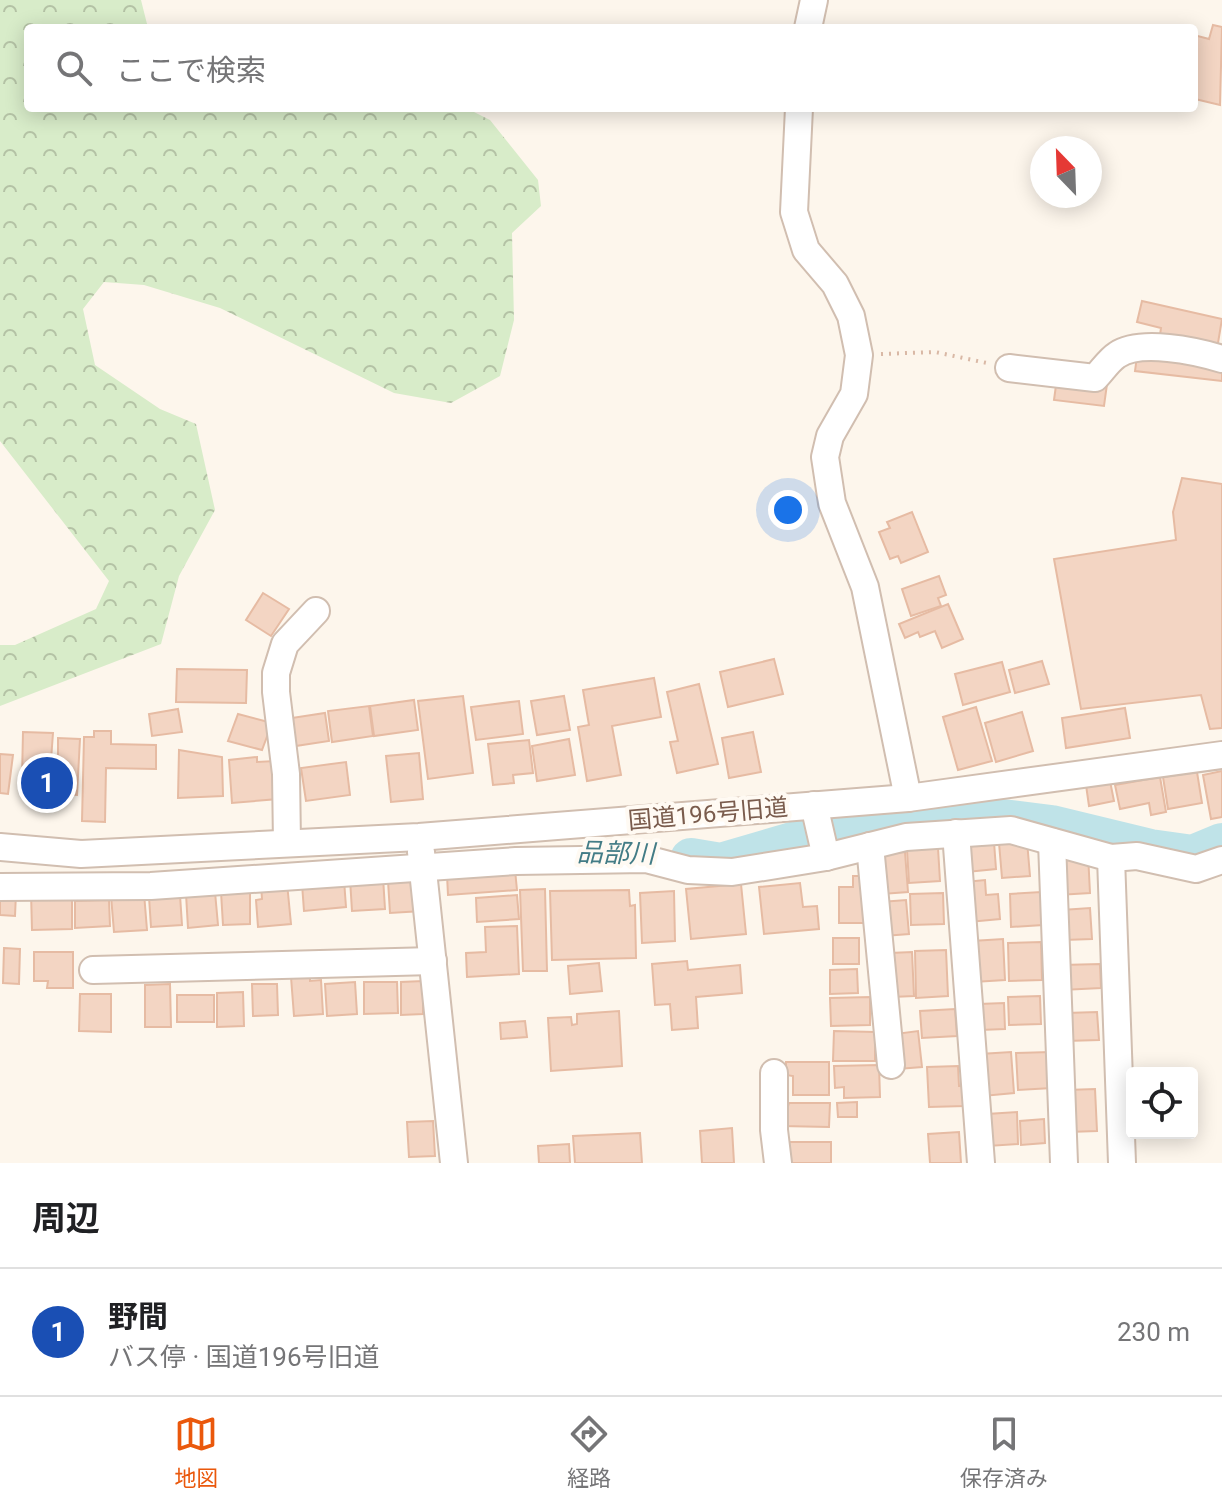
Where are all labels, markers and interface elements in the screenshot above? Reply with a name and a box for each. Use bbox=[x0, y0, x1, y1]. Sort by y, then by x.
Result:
search box bbox=[24, 24, 1198, 112]
icon: search bbox=[52, 46, 96, 90]
text: ここで検索 bbox=[116, 53, 266, 88]
north arrow bbox=[1030, 136, 1102, 208]
your location bbox=[768, 490, 808, 530]
pin: 1 bbox=[21, 753, 73, 813]
street label: 国道196号旧道 bbox=[627, 793, 789, 835]
water label: 品部川 bbox=[577, 837, 658, 869]
map controls bbox=[1126, 1067, 1198, 1139]
button: locate bbox=[1126, 1067, 1198, 1139]
text: 周辺 bbox=[32, 1198, 100, 1238]
text: 野間 bbox=[108, 1299, 168, 1334]
text: 1 bbox=[51, 1317, 65, 1347]
text: 230 m bbox=[1117, 1317, 1190, 1347]
text: バス停 · 国道196号旧道 bbox=[108, 1342, 380, 1372]
tab: 地図 bbox=[174, 1412, 218, 1492]
tab: 経路 bbox=[567, 1412, 611, 1492]
tab: 保存済み bbox=[960, 1412, 1048, 1492]

